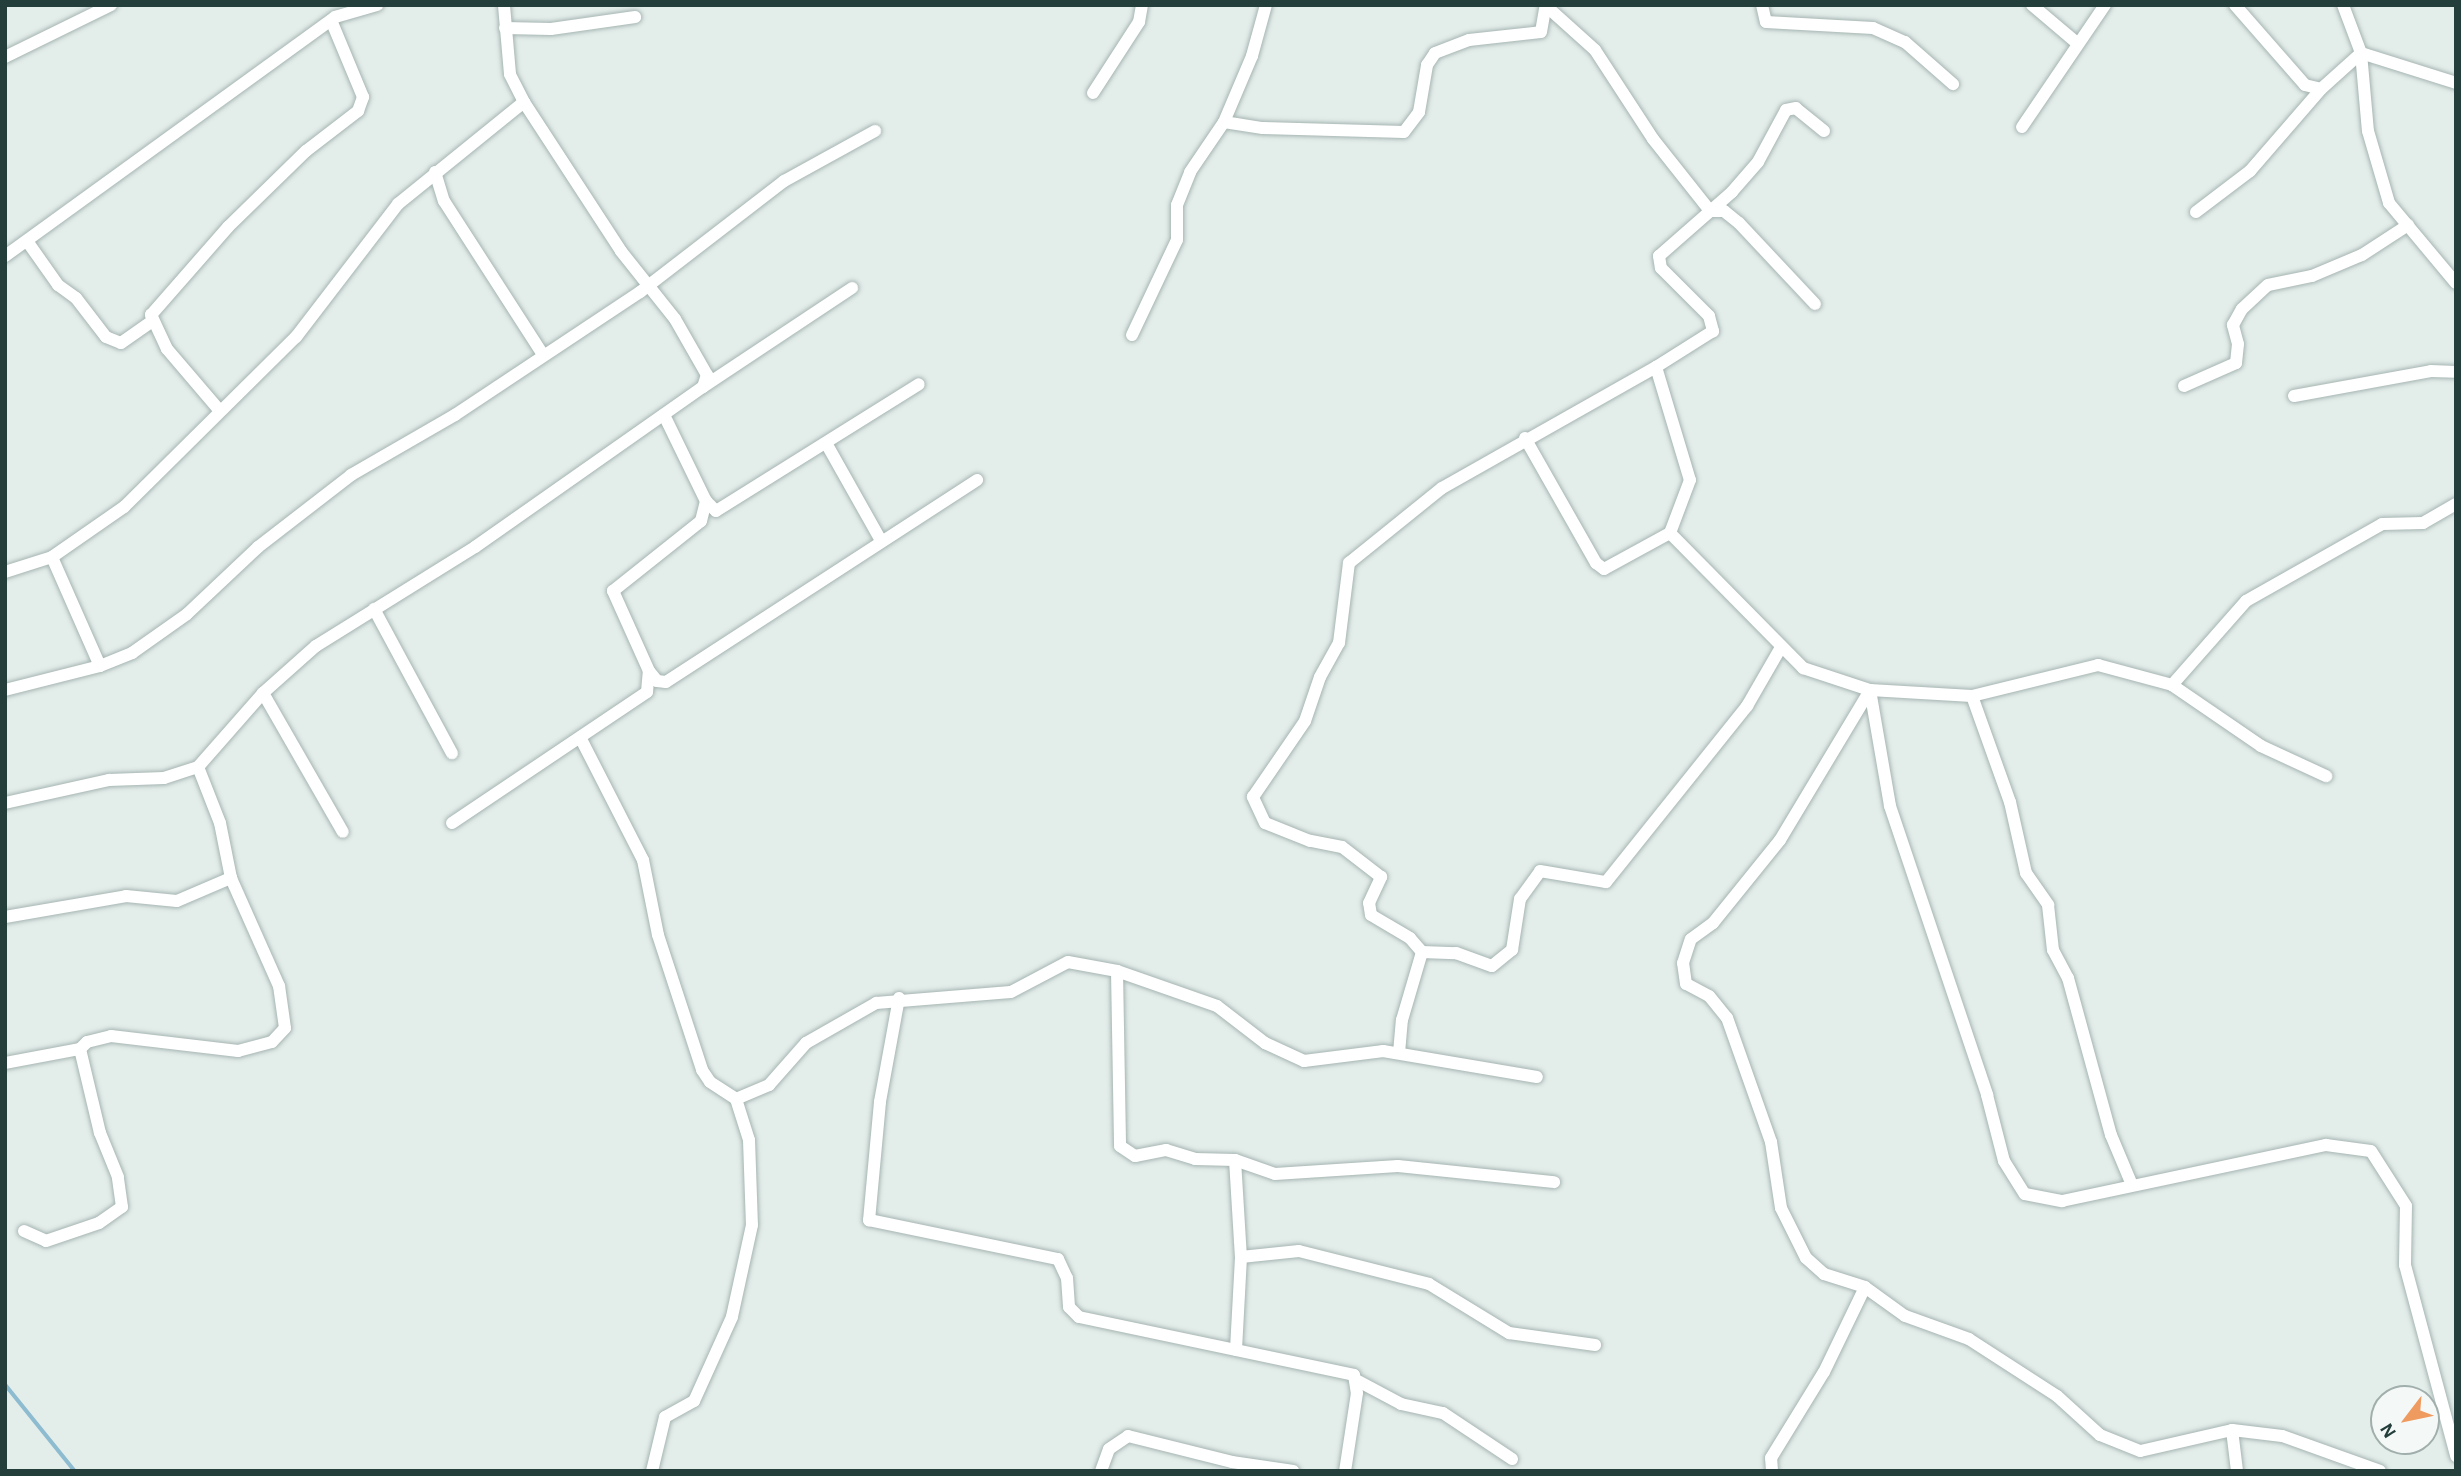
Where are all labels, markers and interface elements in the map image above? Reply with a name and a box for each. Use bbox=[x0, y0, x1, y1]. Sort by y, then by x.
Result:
north arrow bbox=[2370, 1385, 2440, 1455]
text: N bbox=[2377, 1420, 2400, 1441]

